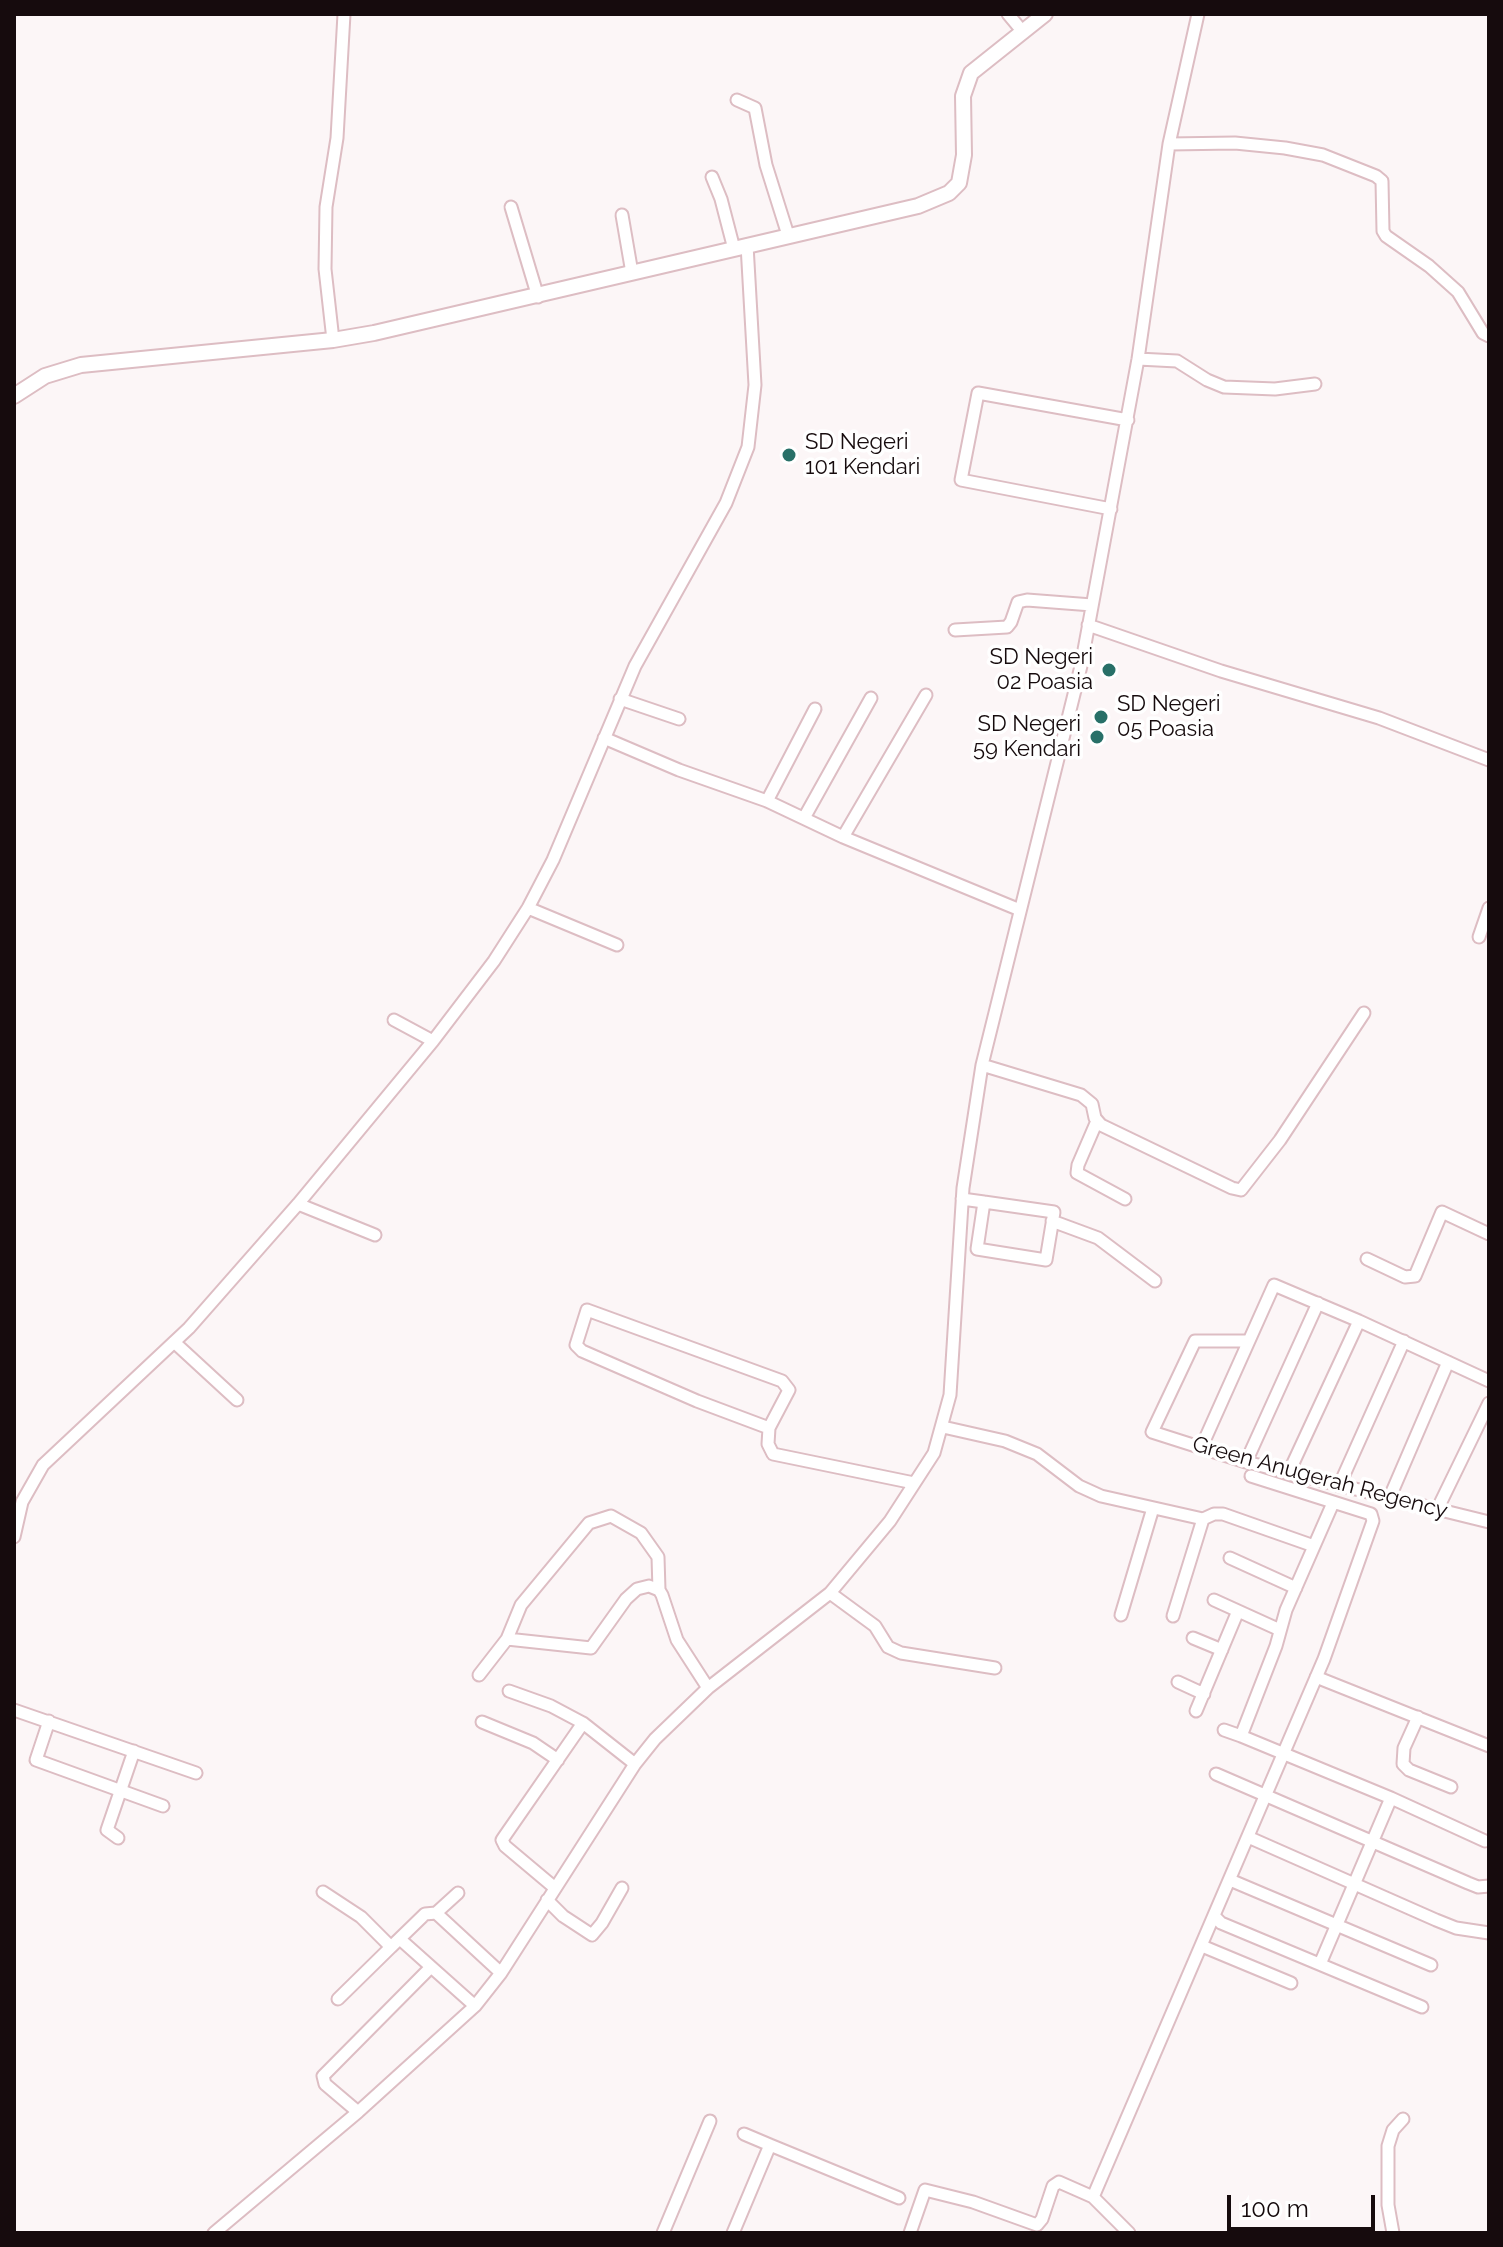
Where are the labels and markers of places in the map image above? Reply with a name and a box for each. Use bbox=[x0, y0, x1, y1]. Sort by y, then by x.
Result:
place label: SD Negeri 101 Kendari bbox=[805, 429, 920, 480]
marker: SD Negeri 101 Kendari bbox=[780, 446, 798, 464]
place label: SD Negeri 02 Poasia bbox=[990, 644, 1093, 696]
marker: SD Negeri 02 Poasia bbox=[1100, 661, 1118, 679]
place label: SD Negeri 05 Poasia bbox=[1117, 691, 1220, 742]
marker: SD Negeri 05 Poasia bbox=[1092, 708, 1110, 726]
place label: SD Negeri 59 Kendari bbox=[973, 711, 1081, 762]
marker: SD Negeri 59 Kendari bbox=[1088, 728, 1106, 746]

